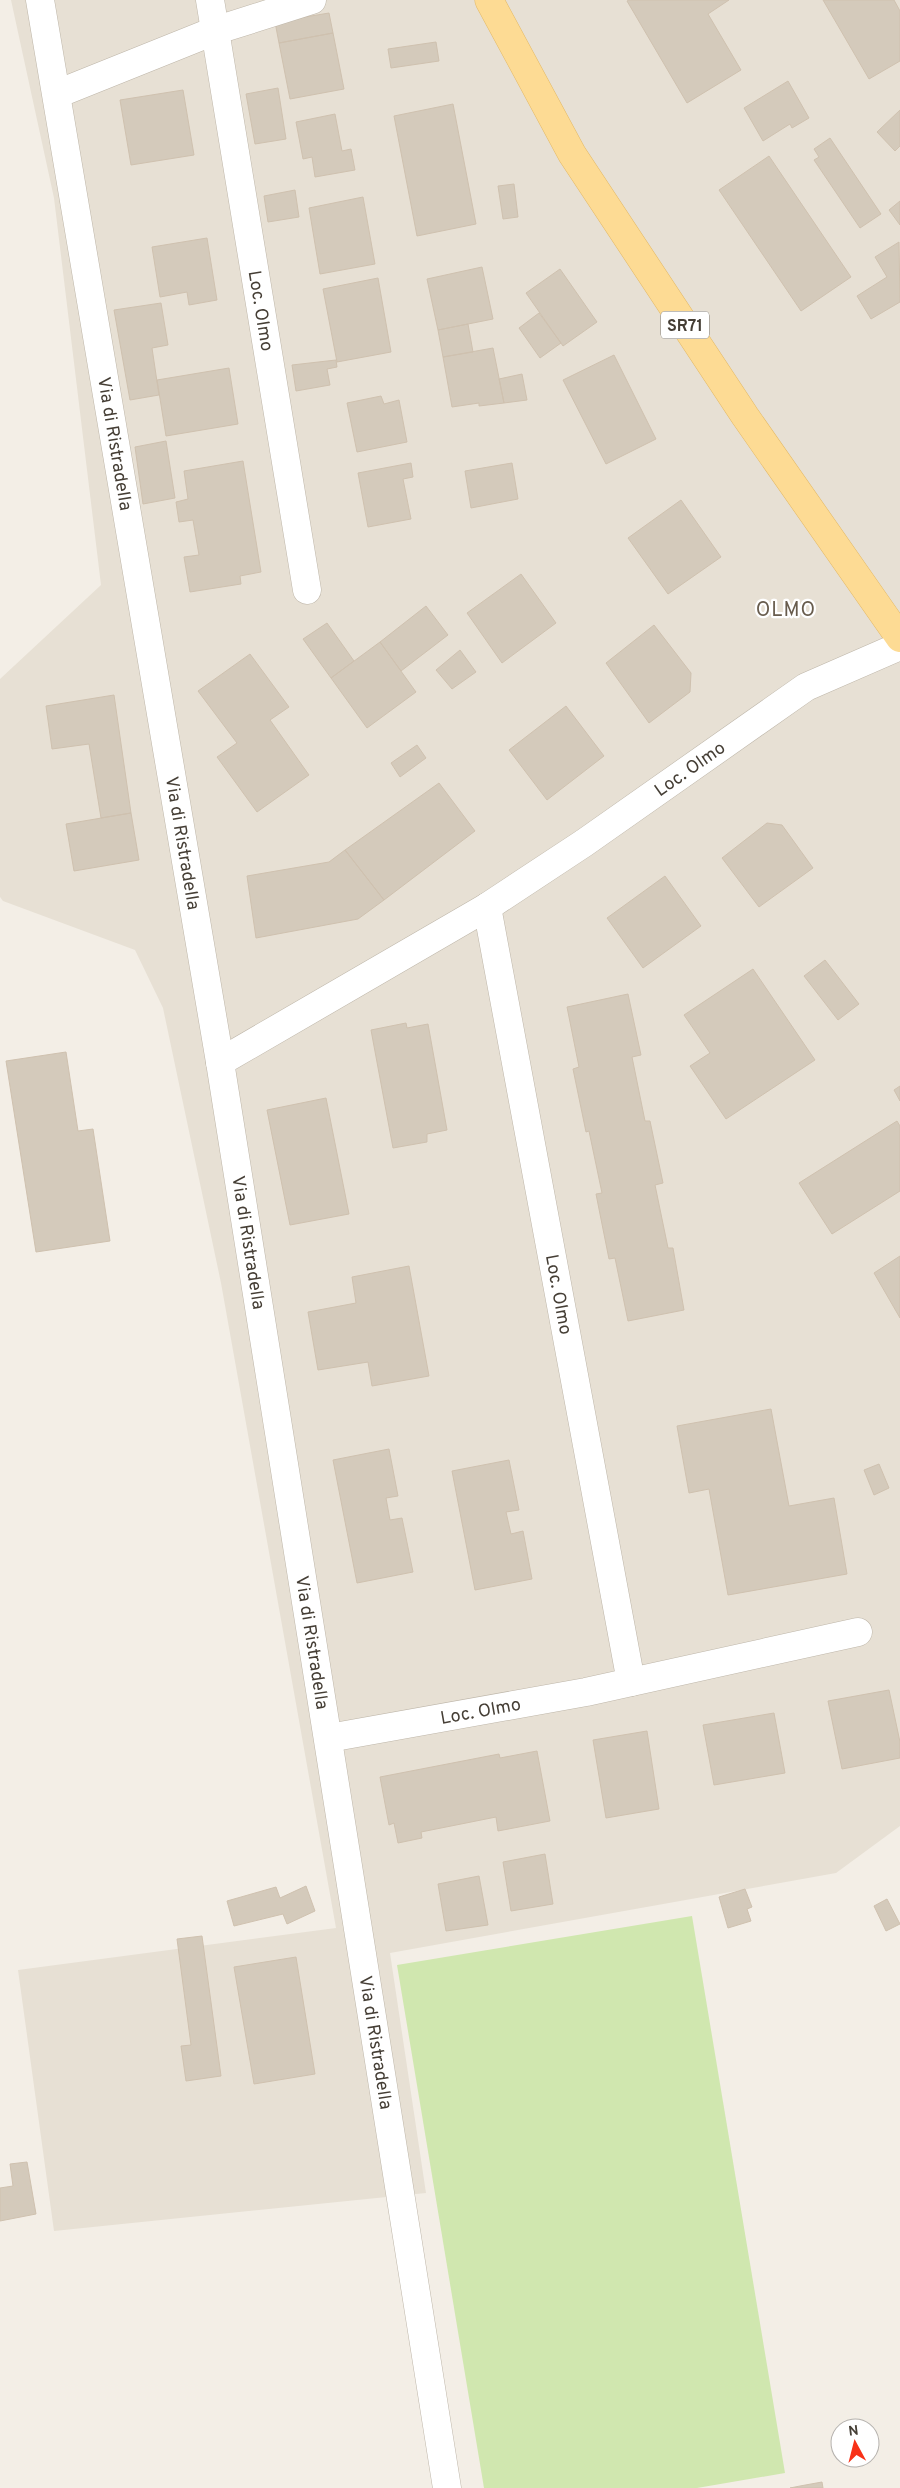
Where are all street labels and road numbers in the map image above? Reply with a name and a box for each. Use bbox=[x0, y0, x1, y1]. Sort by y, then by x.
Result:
street label: Loc. Olmo bbox=[242, 269, 278, 353]
road number: SR71 bbox=[661, 312, 709, 338]
street label: Via di Ristradella bbox=[91, 375, 136, 512]
street label: Loc. Olmo bbox=[651, 737, 730, 803]
street label: Via di Ristradella bbox=[159, 775, 204, 912]
street label: Via di Ristradella bbox=[225, 1174, 269, 1311]
street label: Loc. Olmo bbox=[539, 1253, 576, 1337]
street label: Via di Ristradella bbox=[289, 1574, 333, 1711]
street label: Loc. Olmo bbox=[439, 1694, 523, 1731]
street label: Via di Ristradella bbox=[353, 1974, 397, 2111]

